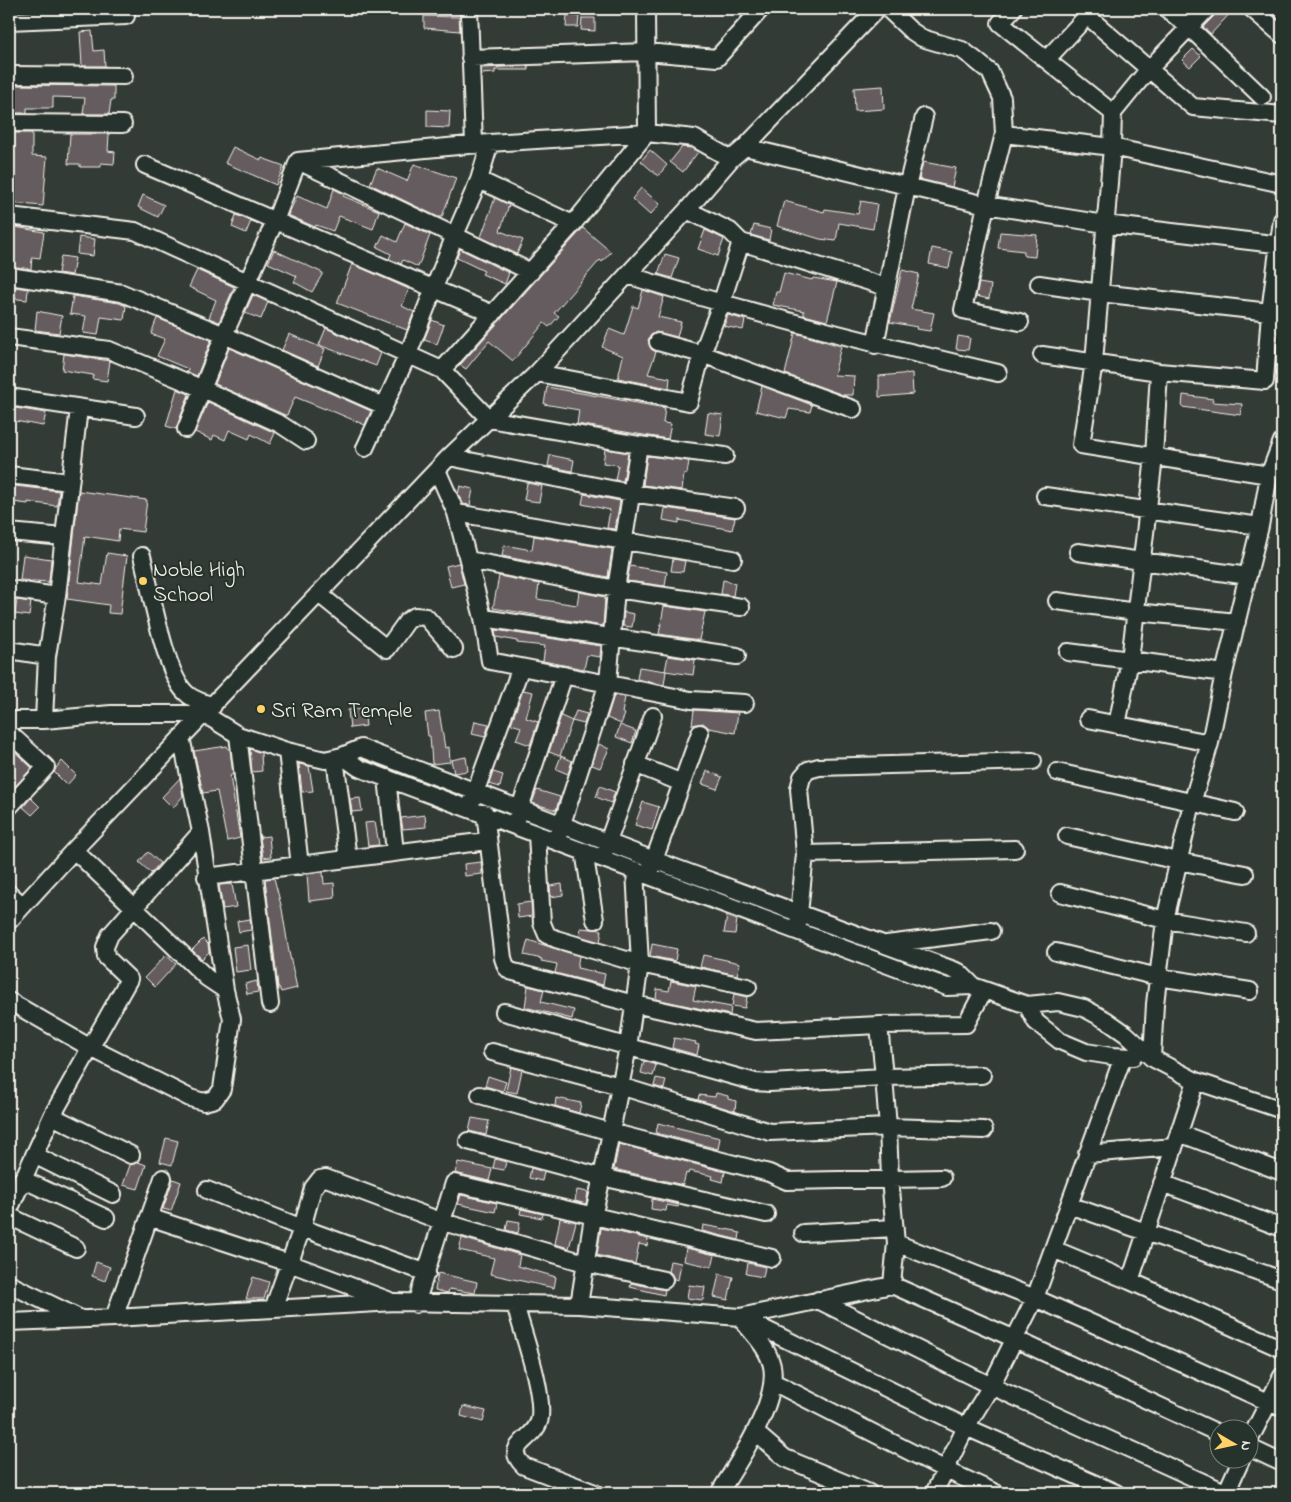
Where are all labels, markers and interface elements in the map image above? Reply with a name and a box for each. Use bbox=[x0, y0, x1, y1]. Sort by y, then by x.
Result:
place label: Noble High School bbox=[153, 555, 245, 612]
marker: Noble High School bbox=[137, 575, 149, 587]
place label: Sri Ram Temple bbox=[271, 696, 413, 728]
marker: Sri Ram Temple bbox=[255, 703, 267, 715]
north arrow bbox=[1208, 1420, 1258, 1470]
text: N bbox=[1234, 1439, 1256, 1452]

